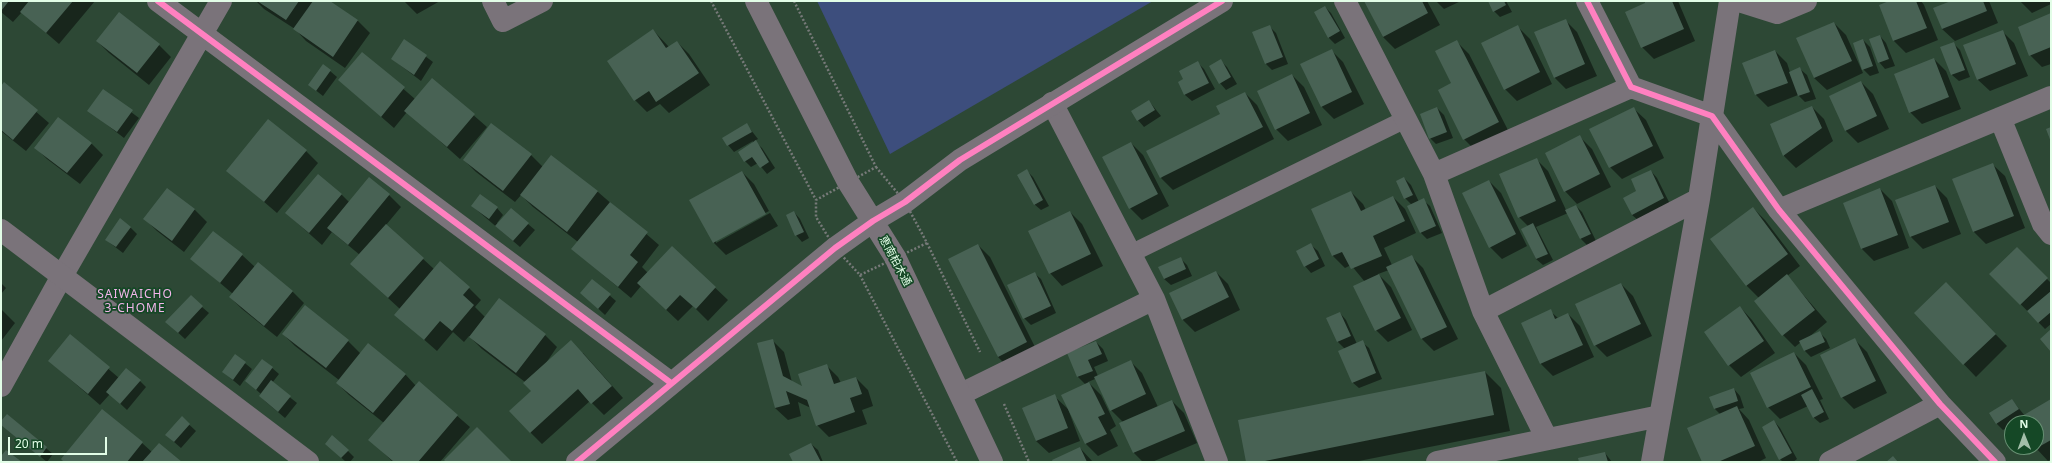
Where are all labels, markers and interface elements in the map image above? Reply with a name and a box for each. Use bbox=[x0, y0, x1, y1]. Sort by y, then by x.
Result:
street label: 恵南柏木通 bbox=[876, 234, 914, 288]
district label: SAIWAICHO 3-CHOME bbox=[97, 288, 173, 316]
north arrow bbox=[2004, 415, 2044, 455]
text: N bbox=[2019, 416, 2028, 431]
scale bar bbox=[10, 429, 109, 455]
text: 20 m bbox=[15, 435, 43, 452]

